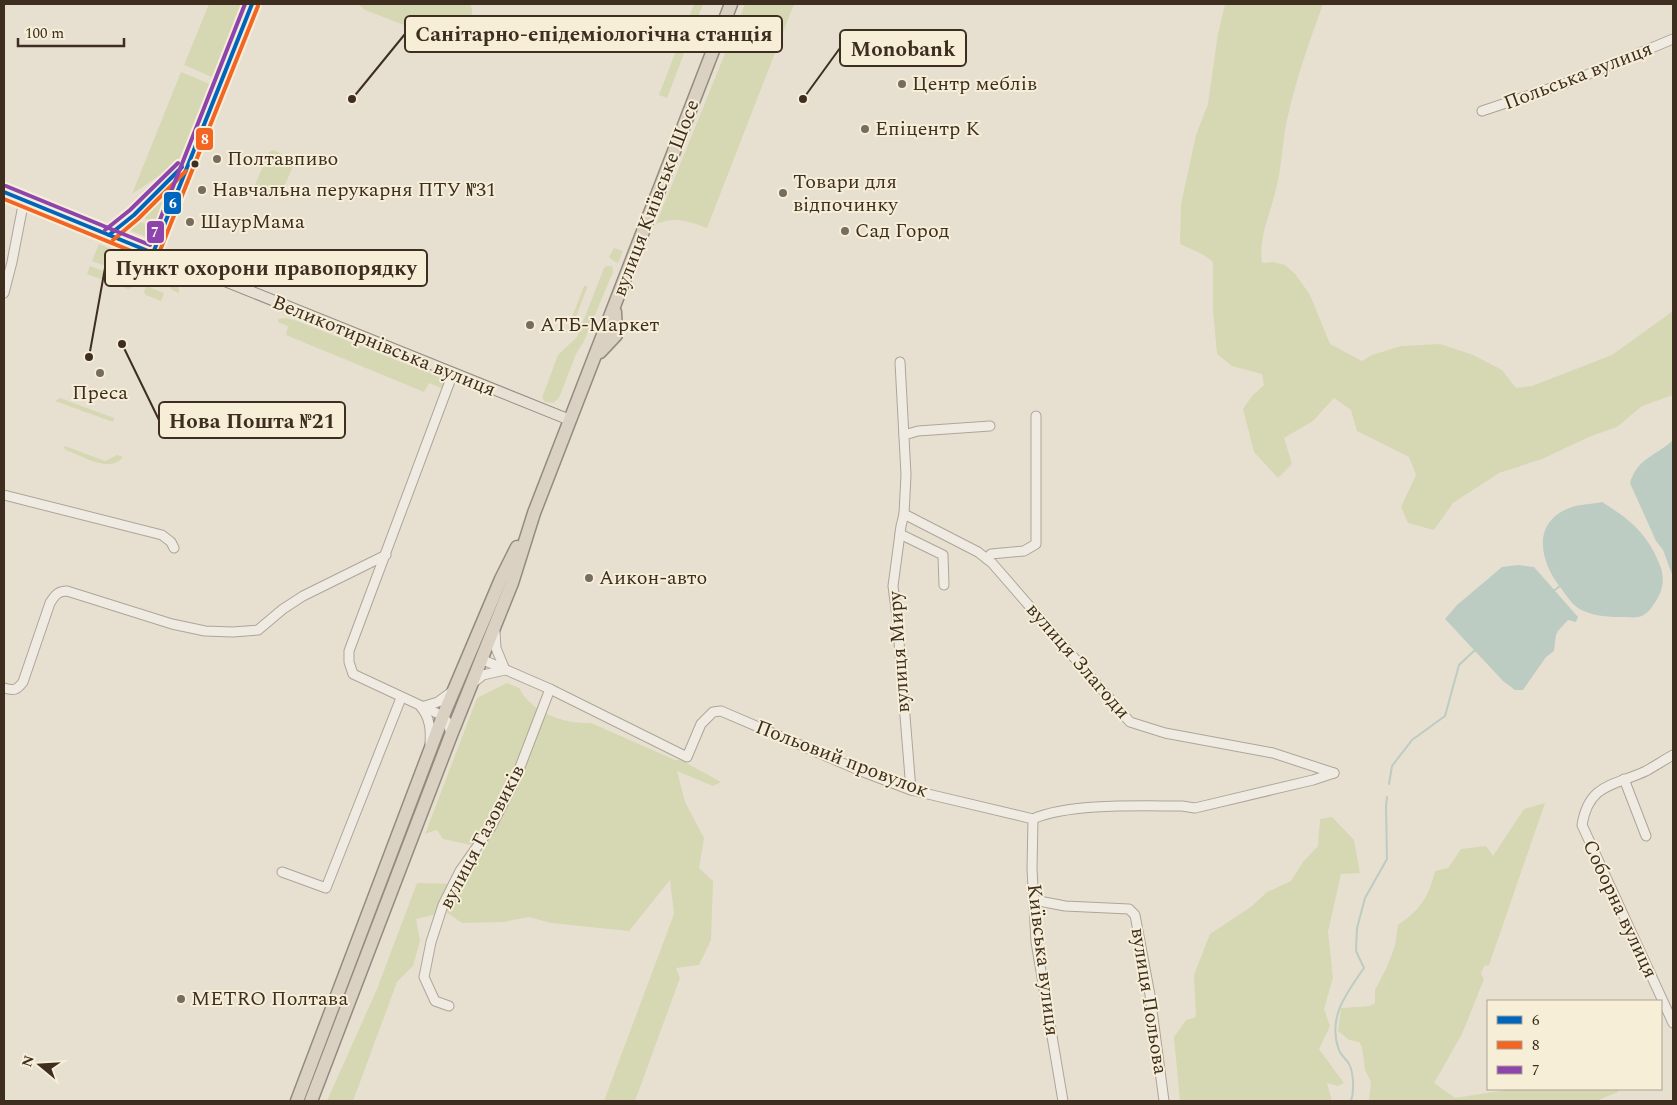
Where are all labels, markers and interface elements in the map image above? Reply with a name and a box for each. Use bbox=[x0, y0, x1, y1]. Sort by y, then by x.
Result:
scale bar bbox=[18, 15, 124, 47]
callout: Санітарно-епідеміологічна станція bbox=[405, 16, 782, 52]
text: Санітарно-епідеміологічна станція bbox=[415, 19, 773, 51]
text: 100 m bbox=[25, 22, 64, 45]
callout: Monobank bbox=[840, 30, 966, 66]
text: Monobank bbox=[850, 34, 956, 66]
street label: Польська вулиця bbox=[1499, 34, 1657, 118]
place label: Центр меблів bbox=[912, 69, 1037, 99]
marker: Центр меблів bbox=[896, 78, 908, 90]
street label: вулиця Київське Шосе bbox=[605, 95, 707, 301]
place label: Епіцентр К bbox=[875, 114, 980, 144]
marker: Епіцентр К bbox=[859, 123, 871, 135]
line badge: 8 bbox=[195, 127, 214, 151]
text: 8 bbox=[201, 129, 209, 150]
place label: Полтавпиво bbox=[227, 144, 338, 174]
marker: Полтавпиво bbox=[211, 153, 223, 165]
unlabelled marker bbox=[190, 159, 200, 169]
place label: Товари для відпочинку bbox=[793, 167, 899, 220]
place label: Навчальна перукарня ПТУ №31 bbox=[212, 175, 496, 205]
marker: Навчальна перукарня ПТУ №31 bbox=[196, 184, 208, 196]
marker: Товари для відпочинку bbox=[777, 187, 789, 199]
line badge: 6 bbox=[163, 191, 182, 215]
text: 6 bbox=[169, 193, 177, 214]
place label: ШаурМама bbox=[200, 207, 305, 237]
marker: ШаурМама bbox=[184, 216, 196, 228]
place label: Сад Город bbox=[855, 216, 950, 246]
line badge: 7 bbox=[146, 220, 165, 244]
text: 7 bbox=[151, 222, 159, 243]
marker: Сад Город bbox=[839, 225, 851, 237]
callout: Пункт охорони правопорядку bbox=[105, 250, 427, 286]
text: Пункт охорони правопорядку bbox=[115, 253, 418, 285]
street label: Великотирнівська вулиця bbox=[268, 287, 500, 405]
place label: АТБ-Маркет bbox=[540, 310, 659, 340]
marker: АТБ-Маркет bbox=[524, 319, 536, 331]
marker: Преса bbox=[94, 367, 106, 379]
place label: Преса bbox=[72, 378, 128, 408]
callout: Нова Пошта №21 bbox=[159, 402, 345, 438]
text: Нова Пошта №21 bbox=[169, 406, 335, 438]
place label: Аикон-авто bbox=[599, 563, 707, 593]
marker: Аикон-авто bbox=[583, 572, 595, 584]
street label: вулиця Миру bbox=[880, 589, 918, 714]
street label: вулиця Злагоди bbox=[1019, 596, 1137, 726]
street label: Польовий провулок bbox=[751, 712, 933, 806]
street label: вулиця Газовиків bbox=[431, 760, 533, 914]
street label: Соборна вулиця bbox=[1575, 835, 1665, 983]
street label: Київська вулиця bbox=[1019, 882, 1067, 1038]
street label: вулиця Польова bbox=[1123, 925, 1175, 1077]
place label: METRO Полтава bbox=[191, 984, 348, 1014]
marker: METRO Полтава bbox=[175, 993, 187, 1005]
legend bbox=[1487, 1000, 1662, 1090]
text: 6 bbox=[1532, 1009, 1540, 1032]
text: 8 bbox=[1532, 1034, 1540, 1057]
north arrow bbox=[15, 1040, 65, 1090]
text: N bbox=[16, 1052, 40, 1070]
text: 7 bbox=[1532, 1059, 1540, 1082]

